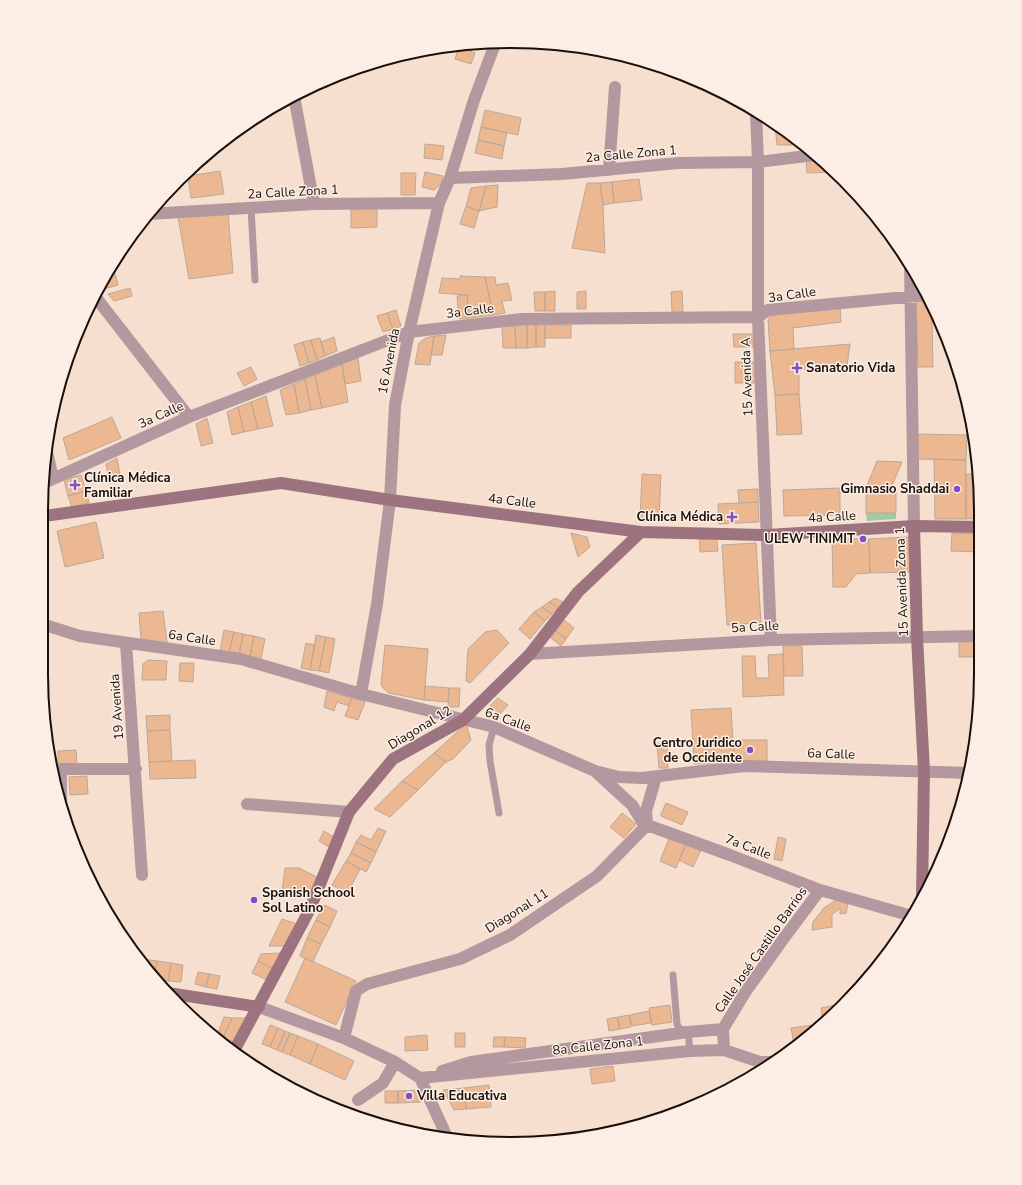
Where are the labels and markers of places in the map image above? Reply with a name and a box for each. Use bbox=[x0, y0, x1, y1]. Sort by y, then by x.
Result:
place label: Sanatorio Vida bbox=[806, 359, 895, 377]
marker: Sanatorio Vida bbox=[791, 362, 803, 374]
place label: Clínica Médica Familiar bbox=[84, 469, 171, 502]
marker: Clínica Médica Familiar bbox=[69, 479, 81, 491]
place label: Gimnasio Shaddai bbox=[840, 480, 949, 498]
marker: Gimnasio Shaddai bbox=[952, 484, 962, 494]
place label: Clínica Médica bbox=[636, 508, 723, 526]
marker: Clínica Médica bbox=[726, 511, 738, 523]
place label: ULEW TINIMIT bbox=[764, 530, 856, 548]
marker: ULEW TINIMIT bbox=[858, 534, 868, 544]
place label: Centro Juridico de Occidente bbox=[653, 734, 742, 767]
marker: Centro Juridico de Occidente bbox=[745, 745, 755, 755]
place label: Spanish School Sol Latino bbox=[262, 884, 355, 917]
marker: Spanish School Sol Latino bbox=[249, 895, 259, 905]
place label: Villa Educativa bbox=[416, 1087, 507, 1105]
marker: Villa Educativa bbox=[404, 1091, 414, 1101]

